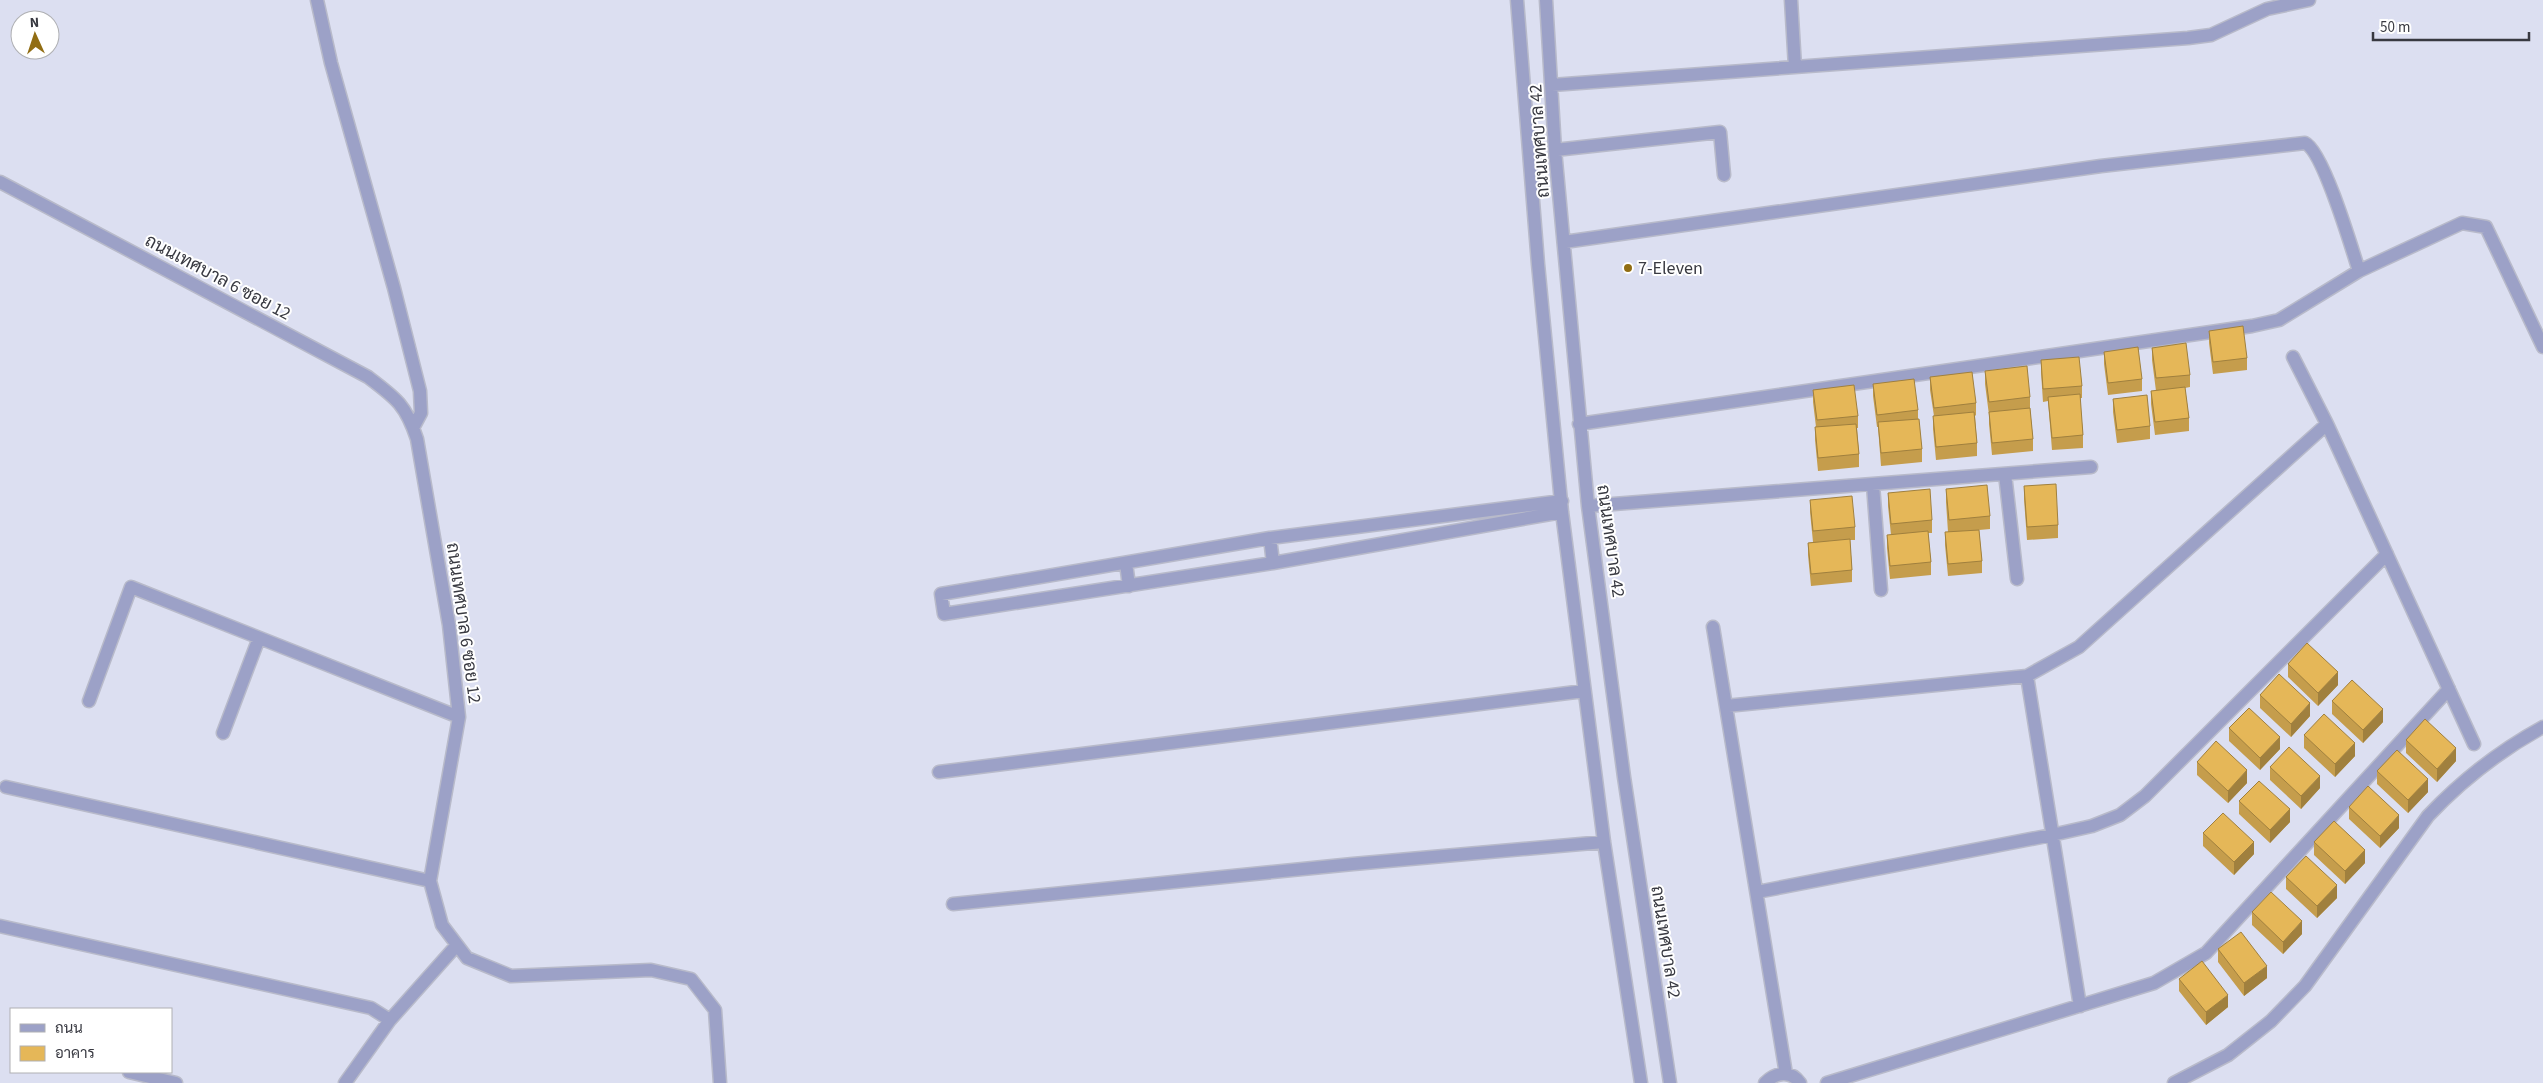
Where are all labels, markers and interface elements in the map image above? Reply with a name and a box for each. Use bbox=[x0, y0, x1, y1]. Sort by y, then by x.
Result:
north arrow bbox=[10, 10, 60, 60]
scale bar bbox=[2373, 10, 2529, 42]
text: N bbox=[29, 13, 40, 33]
text: 50 m bbox=[2380, 17, 2410, 38]
street label: ถนนเทศบาล 42 bbox=[1523, 83, 1556, 199]
street label: ถนนเทศบาล 6 ซอย 12 bbox=[140, 228, 295, 327]
place label: 7-Eleven bbox=[1638, 256, 1703, 281]
marker: 7-Eleven bbox=[1622, 262, 1634, 274]
street label: ถนนเทศบาล 42 bbox=[1590, 483, 1631, 599]
street label: ถนนเทศบาล 6 ซอย 12 bbox=[440, 541, 487, 705]
street label: ถนนเทศบาล 42 bbox=[1644, 884, 1687, 1000]
legend bbox=[10, 1008, 172, 1073]
text: ถนน bbox=[55, 1018, 83, 1039]
text: อาคาร bbox=[55, 1043, 95, 1064]

